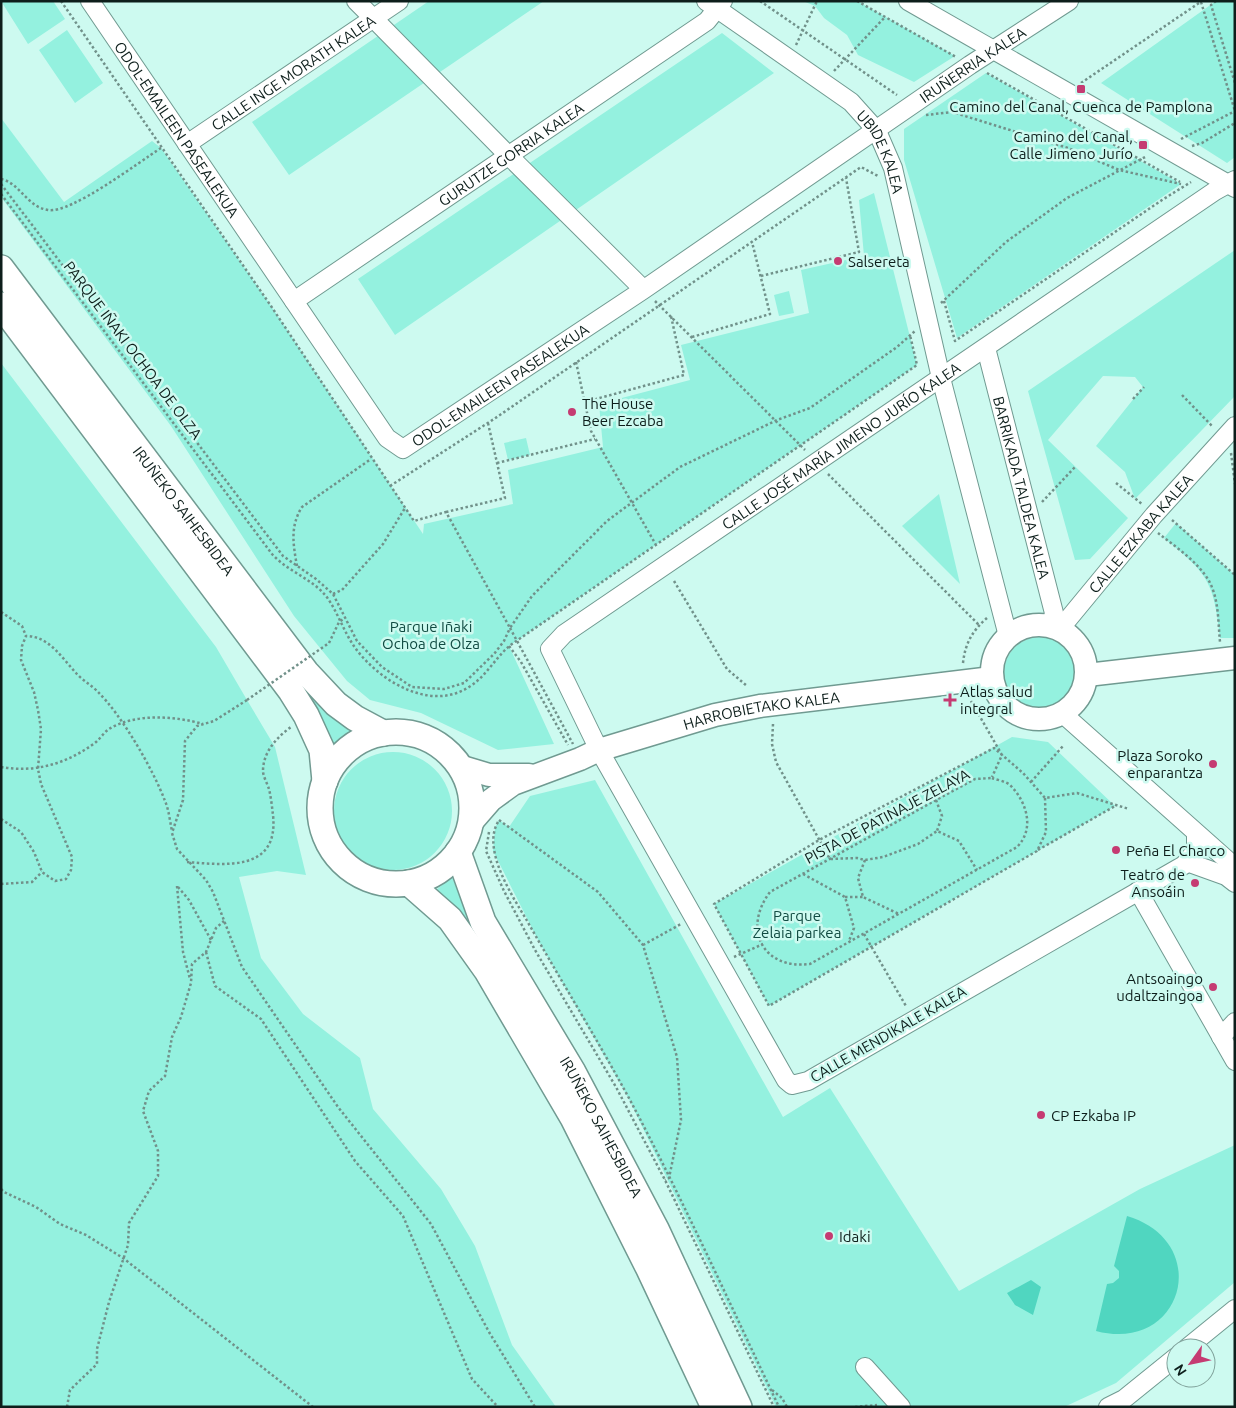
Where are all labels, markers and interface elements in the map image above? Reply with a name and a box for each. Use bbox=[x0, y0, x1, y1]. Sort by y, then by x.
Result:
street label: CALLE INGE MORATH KALEA bbox=[208, 11, 378, 134]
street label: IRUÑERRIA KALEA bbox=[916, 23, 1029, 106]
street label: ODOL-EMAILEEN PASEALEKUA bbox=[111, 38, 243, 220]
marker: Camino del Canal, Cuenca de Pamplona bbox=[1075, 83, 1087, 95]
place label: Camino del Canal, Cuenca de Pamplona bbox=[949, 98, 1213, 115]
street label: GURUTZE GORRIA KALEA bbox=[435, 99, 587, 209]
street label: UBIDE KALEA bbox=[854, 106, 907, 195]
place label: Camino del Canal, Calle Jimeno Jurío bbox=[1009, 128, 1133, 162]
marker: Camino del Canal, Calle Jimeno Jurío bbox=[1137, 139, 1149, 151]
place label: Salsereta bbox=[848, 253, 910, 270]
marker: Salsereta bbox=[832, 255, 844, 267]
street label: PARQUE IÑAKI OCHOA DE OLZA bbox=[61, 258, 206, 442]
street label: ODOL-EMAILEEN PASEALEKUA bbox=[408, 320, 592, 450]
street label: CALLE JOSÉ MARÍA JIMENO JURÍO KALEA bbox=[718, 359, 963, 533]
street label: BARRIKADA TALDEA KALEA bbox=[990, 394, 1053, 581]
place label: The House Beer Ezcaba bbox=[582, 395, 664, 429]
marker: The House Beer Ezcaba bbox=[566, 406, 578, 418]
street label: IRUÑEKO SAIHESBIDEA bbox=[130, 443, 238, 579]
street label: CALLE EZKABA KALEA bbox=[1085, 470, 1196, 596]
park label: Parque Iñaki Ochoa de Olza bbox=[382, 618, 480, 652]
place label: Atlas salud integral bbox=[960, 683, 1033, 717]
street label: HARROBIETAKO KALEA bbox=[681, 688, 841, 733]
marker: Atlas salud integral bbox=[944, 694, 956, 706]
place label: Plaza Soroko enparantza bbox=[1117, 747, 1203, 781]
marker: Plaza Soroko enparantza bbox=[1207, 758, 1219, 770]
street label: PISTA DE PATINAJE ZELAYA bbox=[802, 765, 973, 867]
place label: Peña El Charco bbox=[1126, 842, 1225, 859]
marker: Peña El Charco bbox=[1110, 844, 1122, 856]
place label: Teatro de Ansoáin bbox=[1121, 866, 1185, 900]
marker: Teatro de Ansoáin bbox=[1189, 877, 1201, 889]
park label: Parque Zelaia parkea bbox=[753, 907, 841, 941]
place label: Antsoaingo udaltzaingoa bbox=[1116, 970, 1203, 1004]
marker: Antsoaingo udaltzaingoa bbox=[1207, 981, 1219, 993]
street label: CALLE MENDIKALE KALEA bbox=[807, 982, 969, 1086]
street label: IRUÑEKO SAIHESBIDEA bbox=[557, 1053, 646, 1200]
place label: CP Ezkaba IP bbox=[1051, 1107, 1136, 1124]
marker: CP Ezkaba IP bbox=[1035, 1109, 1047, 1121]
place label: Idaki bbox=[839, 1228, 871, 1245]
marker: Idaki bbox=[823, 1230, 835, 1242]
north arrow bbox=[1166, 1338, 1216, 1388]
text: N bbox=[1171, 1361, 1190, 1379]

